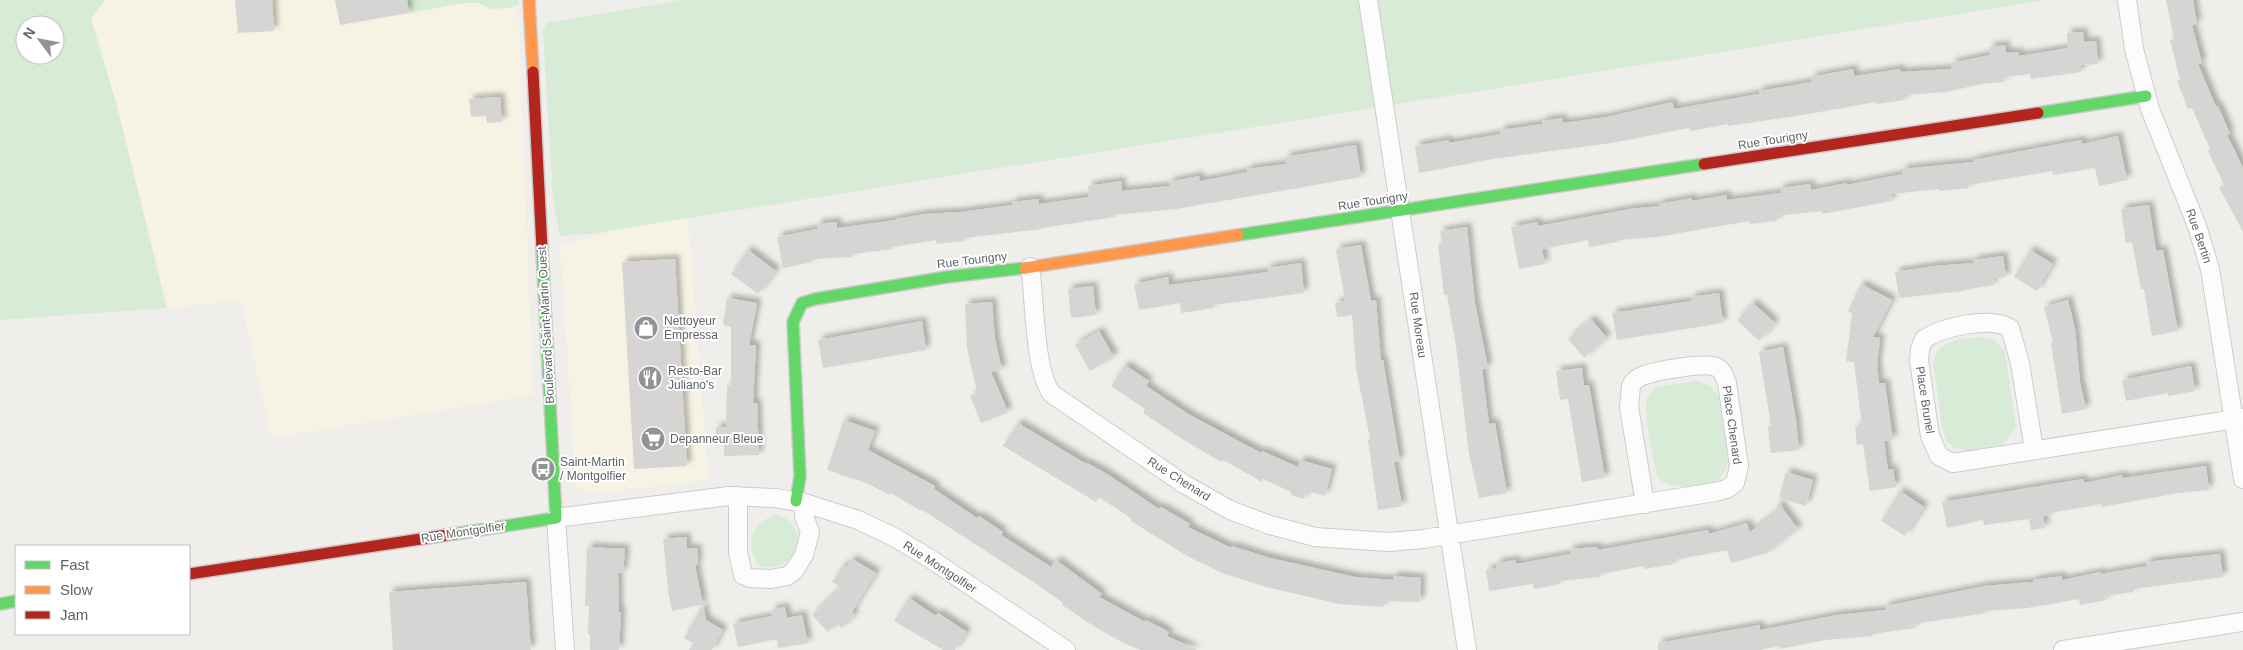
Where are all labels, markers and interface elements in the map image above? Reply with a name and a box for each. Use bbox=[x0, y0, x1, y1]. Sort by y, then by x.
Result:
north arrow bbox=[15, 15, 65, 65]
text: N bbox=[20, 25, 38, 42]
street label: Rue Tourigny bbox=[1737, 128, 1809, 152]
street label: Rue Tourigny bbox=[1337, 189, 1409, 213]
street label: Rue Bertin bbox=[2183, 207, 2215, 265]
street label: Boulevard Saint-Martin Ouest bbox=[535, 245, 557, 404]
street label: Rue Tourigny bbox=[936, 249, 1008, 271]
street label: Rue Moreau bbox=[1406, 291, 1430, 359]
place label: Nettoyeur Empressa bbox=[664, 314, 718, 342]
shop icon: Nettoyeur Empressa bbox=[633, 315, 659, 341]
place label: Resto-Bar Juliano's bbox=[668, 364, 722, 392]
restaurant icon: Resto-Bar Juliano's bbox=[637, 365, 663, 391]
street label: Place Brunel bbox=[1913, 365, 1937, 435]
street label: Place Chenard bbox=[1720, 385, 1744, 465]
supermarket icon: Depanneur Bleue bbox=[640, 426, 666, 452]
place label: Depanneur Bleue bbox=[670, 432, 764, 446]
street label: Rue Chenard bbox=[1145, 454, 1213, 504]
place label: Saint-Martin / Montgolfier bbox=[560, 455, 626, 483]
bus stop icon: Saint-Martin / Montgolfier bbox=[530, 456, 556, 482]
street label: Rue Montgolfier bbox=[420, 518, 506, 546]
street label: Rue Montgolfier bbox=[901, 538, 979, 596]
legend bbox=[15, 545, 190, 635]
text: Fast bbox=[60, 556, 90, 573]
text: Slow bbox=[60, 581, 93, 598]
text: Jam bbox=[60, 606, 88, 623]

